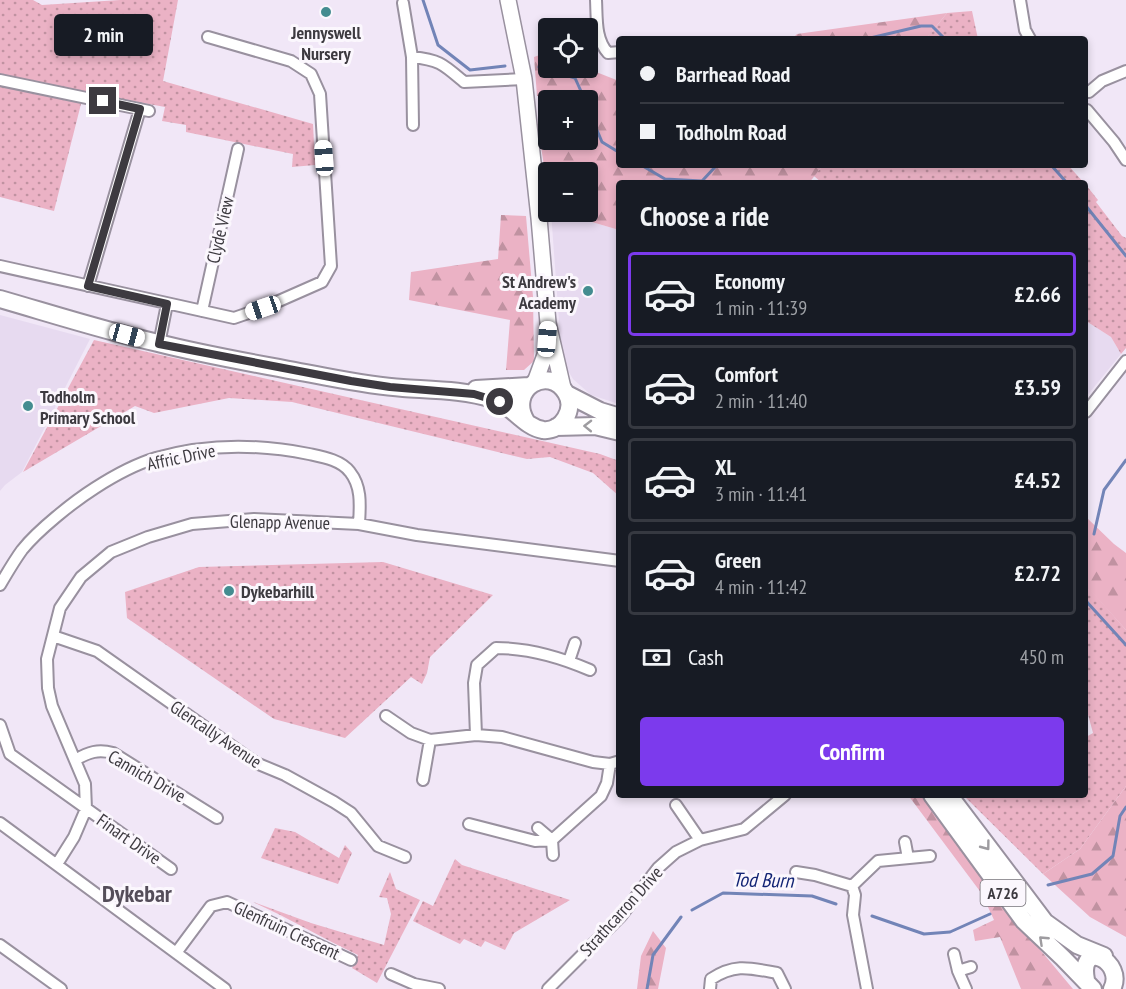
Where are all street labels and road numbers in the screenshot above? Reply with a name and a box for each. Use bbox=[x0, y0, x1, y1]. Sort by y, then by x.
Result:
street label: Clyde View bbox=[201, 194, 239, 266]
street label: Affric Drive bbox=[145, 439, 217, 475]
street label: Glenapp Avenue bbox=[230, 510, 330, 534]
street label: Glencally Avenue bbox=[166, 695, 266, 773]
street label: Cannich Drive bbox=[104, 745, 190, 807]
street label: Finart Drive bbox=[92, 809, 166, 869]
street label: Strathcarron Drive bbox=[575, 861, 667, 961]
road number: A726 bbox=[980, 880, 1026, 906]
street label: Glenfruin Crescent bbox=[230, 895, 344, 965]

